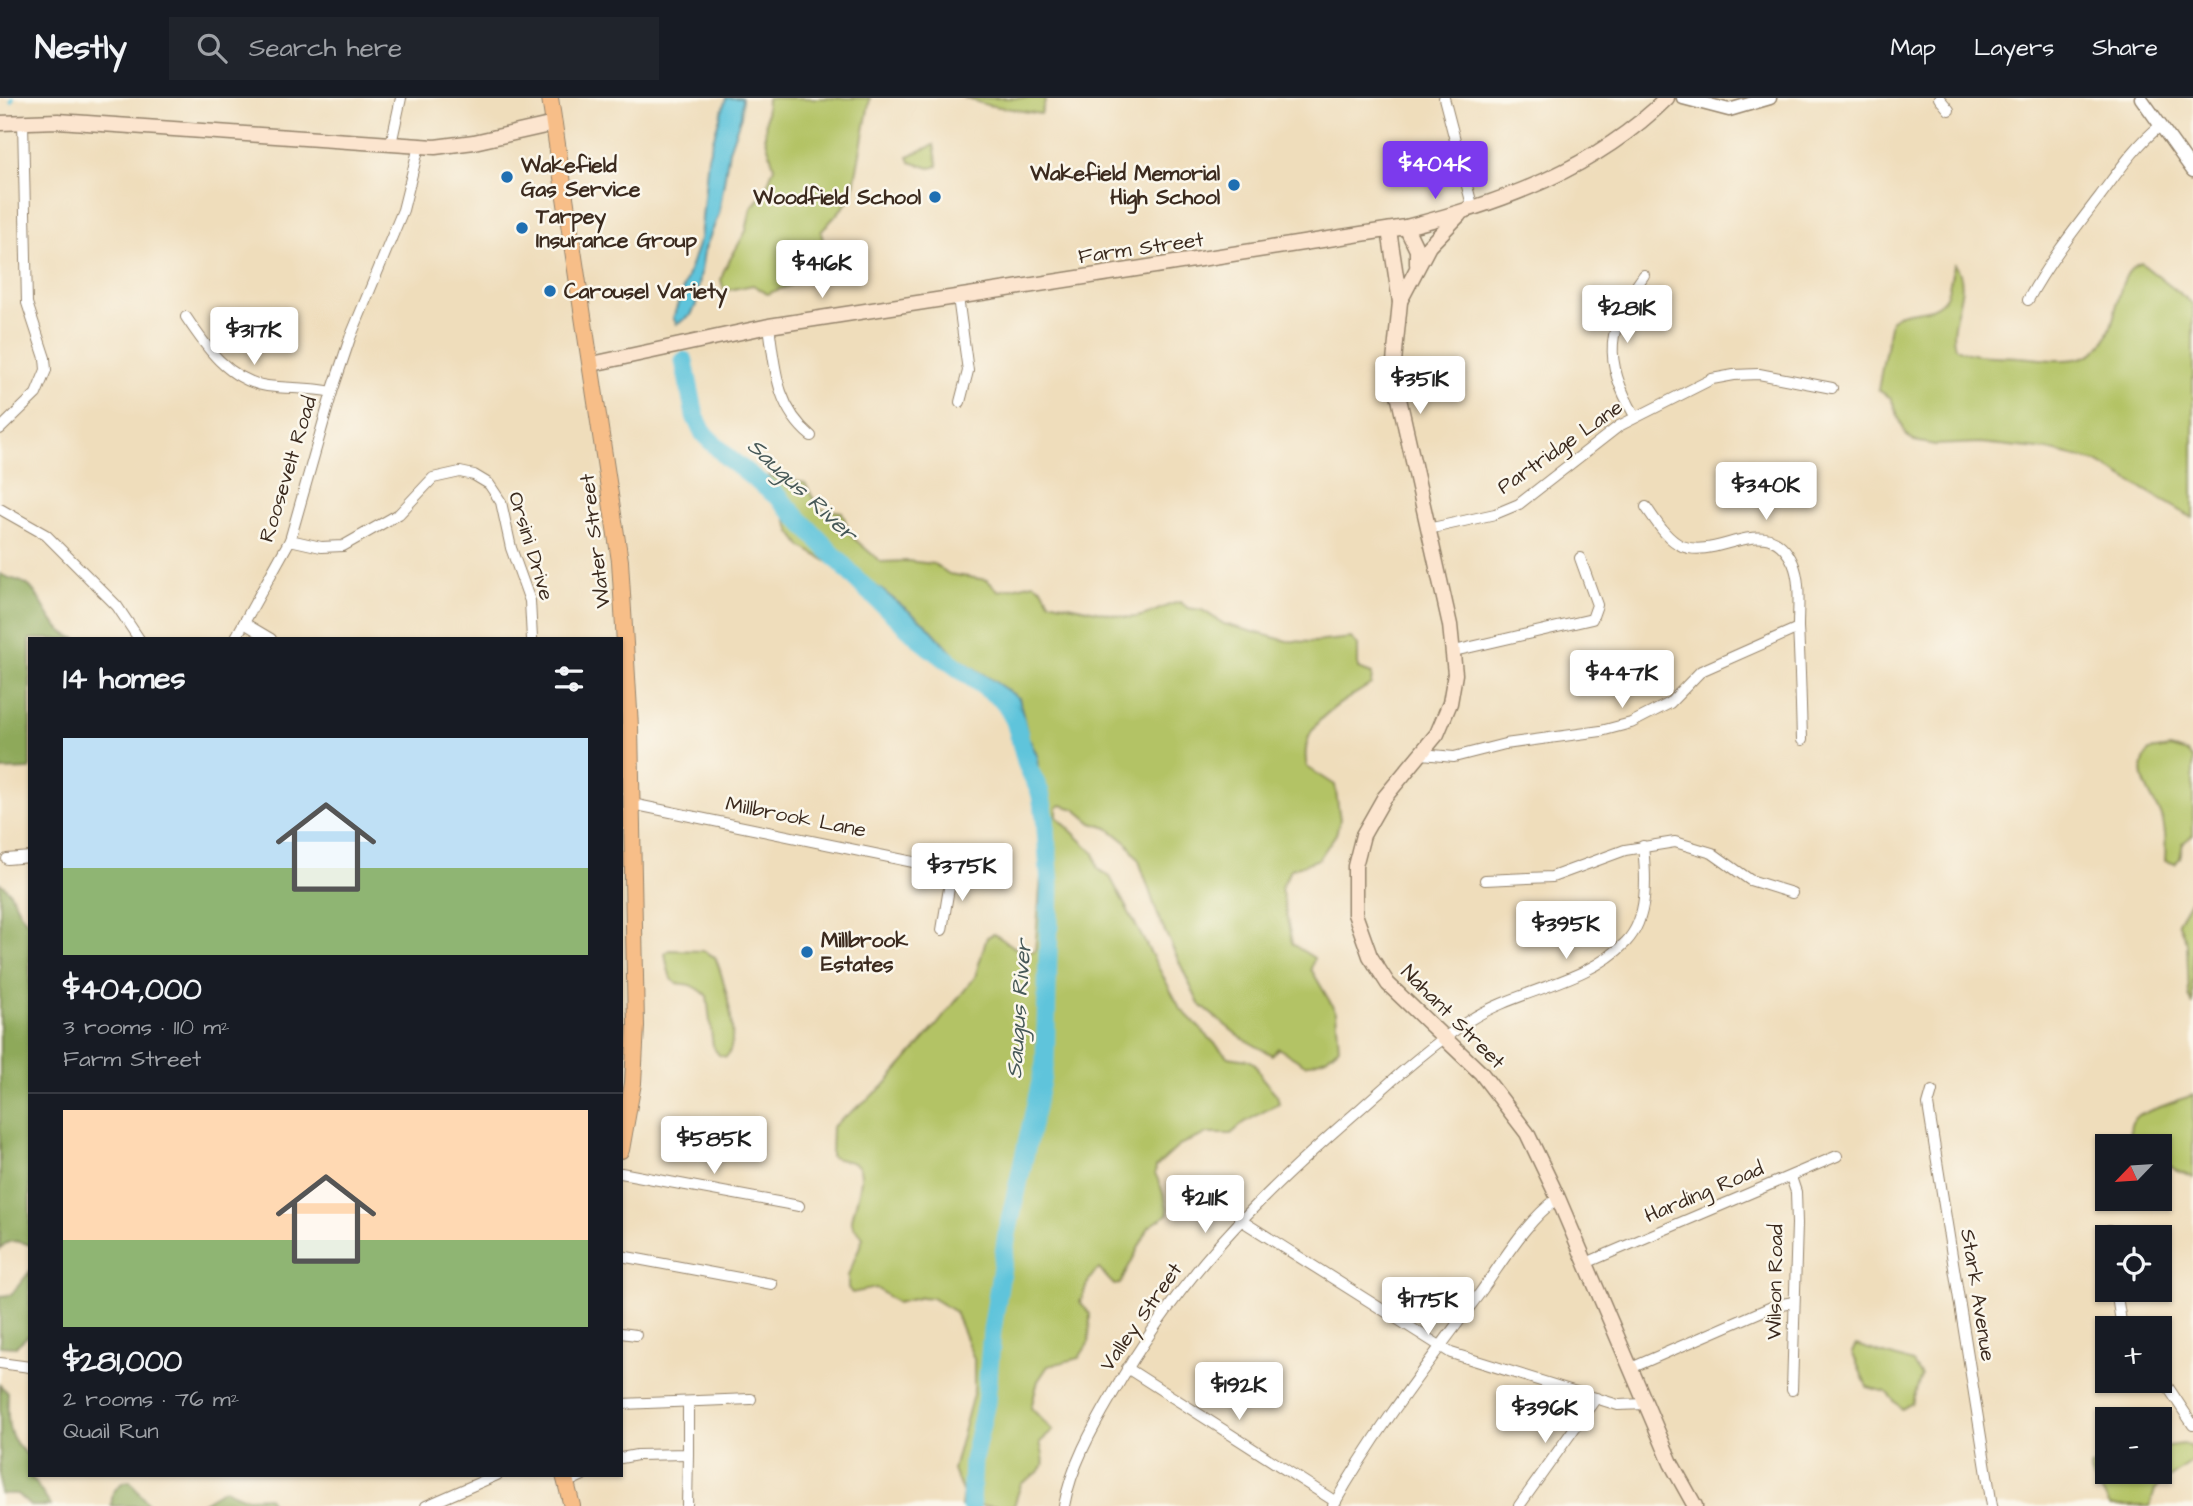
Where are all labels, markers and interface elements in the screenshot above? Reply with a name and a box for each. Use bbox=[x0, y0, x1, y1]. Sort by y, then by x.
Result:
search box bbox=[169, 17, 659, 80]
text: Nestly bbox=[35, 25, 127, 71]
icon: search bbox=[193, 29, 231, 67]
text: Search here bbox=[249, 30, 402, 66]
text: Map bbox=[1891, 31, 1936, 65]
text: Layers bbox=[1974, 31, 2054, 65]
text: Share bbox=[2092, 31, 2158, 65]
pin: $404K bbox=[1386, 141, 1484, 201]
text: $404K bbox=[1399, 148, 1471, 180]
place label: Wakefield Gas Service bbox=[520, 151, 641, 204]
place label: Wakefield Memorial High School bbox=[1029, 159, 1221, 214]
marker: Wakefield Gas Service bbox=[499, 169, 515, 185]
marker: Wakefield Memorial High School bbox=[1226, 177, 1242, 193]
place label: Woodfield School bbox=[752, 183, 922, 212]
marker: Woodfield School bbox=[927, 189, 943, 205]
place label: Tarpey Insurance Group bbox=[535, 202, 697, 256]
marker: Tarpey Insurance Group bbox=[514, 220, 530, 236]
street label: Farm Street bbox=[1076, 225, 1206, 271]
pin: $416K bbox=[773, 240, 871, 300]
text: $416K bbox=[792, 247, 852, 279]
place label: Carousel Variety bbox=[564, 277, 728, 309]
marker: Carousel Variety bbox=[542, 283, 558, 299]
pin: $281K bbox=[1578, 286, 1676, 345]
text: $281K bbox=[1598, 292, 1656, 324]
pin: $317K bbox=[205, 308, 303, 367]
text: $317K bbox=[226, 314, 282, 346]
pin: $351K bbox=[1371, 356, 1469, 416]
text: $351K bbox=[1391, 363, 1449, 395]
street label: Roosevelt Road bbox=[252, 392, 324, 546]
street label: Partridge Lane bbox=[1491, 393, 1630, 503]
water label: Saugus River bbox=[739, 431, 866, 552]
pin: $340K bbox=[1717, 462, 1815, 522]
text: $340K bbox=[1732, 469, 1800, 501]
street label: Water Street bbox=[572, 472, 618, 610]
street label: Orsini Drive bbox=[501, 488, 561, 604]
pin: $447K bbox=[1573, 650, 1671, 710]
text: $447K bbox=[1586, 657, 1658, 689]
text: 14 homes bbox=[63, 658, 186, 700]
icon: filters bbox=[550, 660, 588, 698]
icon: home bbox=[263, 784, 389, 910]
street label: Millbrook Lane bbox=[723, 789, 869, 845]
pin: $375K bbox=[913, 844, 1011, 903]
text: $375K bbox=[928, 850, 996, 882]
pin: $395K bbox=[1517, 902, 1615, 961]
text: $395K bbox=[1532, 908, 1600, 940]
place label: Millbrook Estates bbox=[821, 926, 908, 979]
water label: Saugus River bbox=[998, 936, 1041, 1080]
marker: Millbrook Estates bbox=[799, 944, 815, 960]
street label: Nahant Street bbox=[1394, 958, 1512, 1076]
text: $404,000 bbox=[63, 969, 202, 1011]
text: 3 rooms · 110 m² bbox=[63, 1011, 230, 1043]
text: Farm Street bbox=[63, 1043, 201, 1075]
pin: $585K bbox=[665, 1116, 763, 1176]
text: $585K bbox=[677, 1123, 751, 1155]
north arrow bbox=[2095, 1134, 2172, 1211]
map controls bbox=[2095, 1134, 2172, 1484]
street label: Harding Road bbox=[1640, 1154, 1769, 1232]
icon: home bbox=[263, 1156, 389, 1282]
pin: $211K bbox=[1156, 1176, 1254, 1235]
text: $211K bbox=[1182, 1182, 1228, 1214]
street label: Wilson Road bbox=[1759, 1224, 1791, 1340]
button: locate bbox=[2095, 1225, 2172, 1302]
street label: Stark Avenue bbox=[1953, 1227, 2003, 1363]
street label: Valley Street bbox=[1093, 1256, 1191, 1378]
pin: $175K bbox=[1379, 1278, 1477, 1337]
text: $175K bbox=[1398, 1284, 1458, 1316]
button: + bbox=[2095, 1316, 2172, 1393]
text: $281,000 bbox=[63, 1341, 182, 1383]
pin: $192K bbox=[1190, 1362, 1288, 1422]
text: $192K bbox=[1211, 1369, 1267, 1401]
text: 2 rooms · 76 m² bbox=[63, 1383, 239, 1415]
pin: $396K bbox=[1496, 1386, 1594, 1445]
text: $396K bbox=[1512, 1392, 1578, 1424]
button: − bbox=[2095, 1407, 2172, 1484]
text: Quail Run bbox=[63, 1415, 159, 1447]

